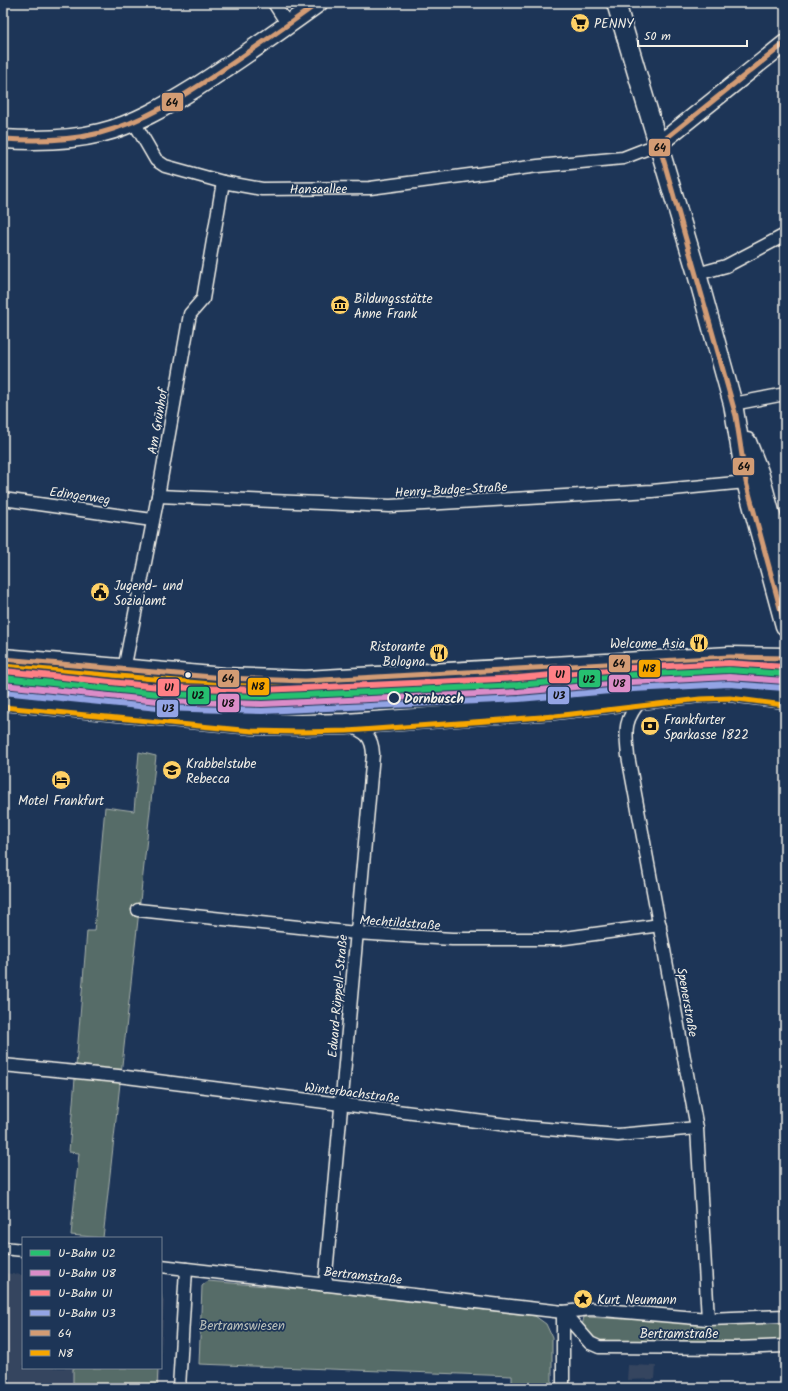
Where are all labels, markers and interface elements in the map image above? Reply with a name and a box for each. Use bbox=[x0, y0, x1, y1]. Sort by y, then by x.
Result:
supermarket icon: PENNY bbox=[569, 12, 591, 34]
place label: PENNY bbox=[594, 14, 634, 35]
scale bar bbox=[638, 22, 747, 48]
text: 50 m bbox=[644, 27, 671, 46]
line badge: 64 bbox=[161, 92, 184, 112]
text: 64 bbox=[166, 94, 178, 112]
line badge: 64 bbox=[648, 138, 671, 157]
text: 64 bbox=[654, 139, 666, 157]
street label: Hansaallee bbox=[290, 179, 348, 201]
place label: Bildungsstätte Anne Frank bbox=[354, 289, 433, 325]
museum icon: Bildungsstätte Anne Frank bbox=[329, 294, 351, 316]
street label: Am Grünhof bbox=[142, 386, 175, 456]
line badge: 64 bbox=[732, 457, 755, 476]
text: 64 bbox=[738, 458, 750, 476]
street label: Henry-Budge-Straße bbox=[394, 477, 508, 504]
street label: Edingerweg bbox=[48, 482, 112, 511]
place label: Jugend- und Sozialamt bbox=[114, 576, 183, 612]
public building icon: Jugend- und Sozialamt bbox=[89, 581, 111, 603]
restaurant icon: Welcome Asia bbox=[688, 632, 710, 654]
place label: Welcome Asia bbox=[610, 634, 685, 655]
place label: Ristorante Bologna bbox=[370, 637, 425, 673]
restaurant icon: Ristorante Bologna bbox=[428, 642, 450, 664]
line badge: 64 bbox=[608, 654, 631, 673]
text: 64 bbox=[613, 655, 625, 673]
line badge: N8 bbox=[638, 659, 661, 678]
text: N8 bbox=[642, 660, 656, 678]
line badge: U1 bbox=[548, 665, 571, 684]
text: U1 bbox=[555, 666, 566, 684]
line badge: 64 bbox=[217, 669, 240, 688]
line badge: U2 bbox=[578, 669, 601, 688]
unlabelled marker bbox=[183, 670, 193, 680]
text: 64 bbox=[222, 670, 234, 688]
text: U2 bbox=[583, 671, 595, 689]
line badge: U8 bbox=[608, 674, 631, 693]
text: U8 bbox=[612, 675, 626, 693]
line badge: N8 bbox=[247, 677, 270, 696]
line badge: U1 bbox=[157, 678, 180, 697]
text: N8 bbox=[251, 678, 265, 696]
text: U1 bbox=[164, 679, 175, 697]
line badge: U2 bbox=[187, 686, 210, 705]
line badge: U3 bbox=[547, 686, 570, 705]
text: U2 bbox=[192, 687, 204, 705]
text: U3 bbox=[553, 687, 565, 705]
place label: Dornbusch bbox=[404, 689, 464, 710]
marker: Dornbusch bbox=[387, 691, 401, 705]
line badge: U8 bbox=[217, 693, 240, 713]
text: U8 bbox=[221, 695, 235, 713]
line badge: U3 bbox=[156, 699, 179, 718]
text: U3 bbox=[162, 700, 174, 718]
place label: Frankfurter Sparkasse 1822 bbox=[664, 710, 749, 746]
bank icon: Frankfurter Sparkasse 1822 bbox=[639, 715, 661, 737]
place label: Krabbelstube Rebecca bbox=[186, 754, 256, 790]
school or university icon: Krabbelstube Rebecca bbox=[161, 759, 183, 781]
hotel icon: Motel Frankfurt bbox=[50, 769, 72, 791]
place label: Motel Frankfurt bbox=[18, 791, 105, 812]
street label: Mechtildstraße bbox=[359, 910, 441, 937]
street label: Eduard-Rüppell-Straße bbox=[323, 934, 354, 1059]
street label: Spenerstraße bbox=[670, 966, 703, 1039]
street label: Winterbachstraße bbox=[303, 1077, 401, 1110]
legend bbox=[22, 1237, 162, 1369]
text: U-Bahn U2 bbox=[58, 1244, 116, 1263]
street label: Bertramstraße bbox=[323, 1262, 403, 1291]
text: U-Bahn U8 bbox=[58, 1264, 117, 1283]
text: U-Bahn U1 bbox=[58, 1284, 113, 1303]
place icon: Kurt Neumann bbox=[572, 1288, 594, 1310]
place label: Kurt Neumann bbox=[597, 1290, 677, 1311]
text: U-Bahn U3 bbox=[58, 1304, 116, 1323]
park label: Bertramswiesen bbox=[199, 1316, 285, 1337]
text: 64 bbox=[58, 1324, 72, 1343]
street label: Bertramstraße bbox=[640, 1324, 718, 1345]
text: N8 bbox=[58, 1344, 74, 1363]

